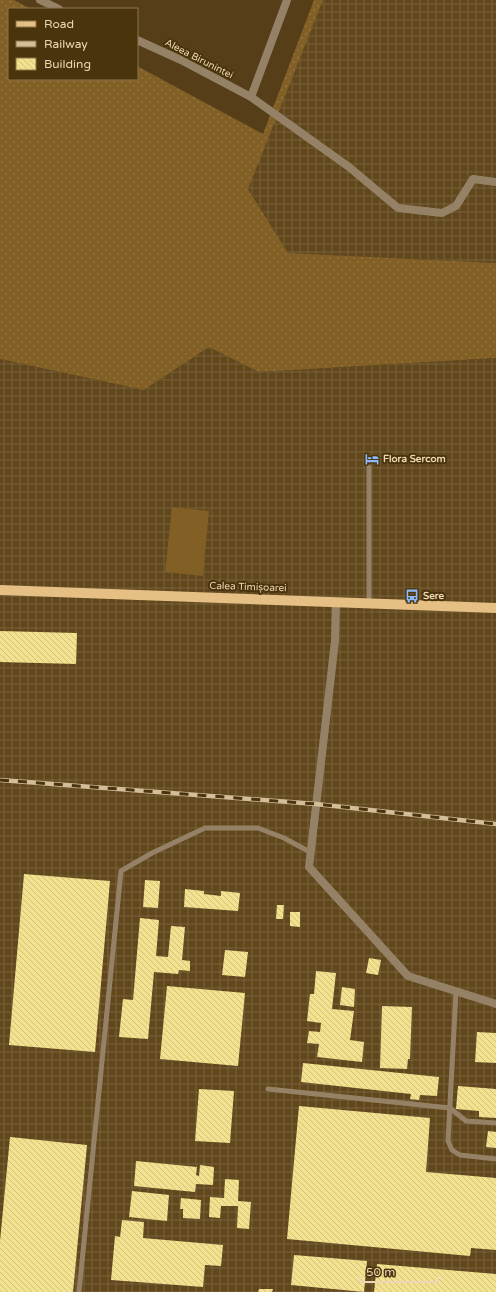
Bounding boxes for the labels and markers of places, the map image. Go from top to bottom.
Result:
hotel icon: Flora Sercom [364,451,380,467]
place label: Flora Sercom [383,453,446,465]
bus stop icon: Sere [404,588,420,604]
place label: Sere [423,590,445,602]

